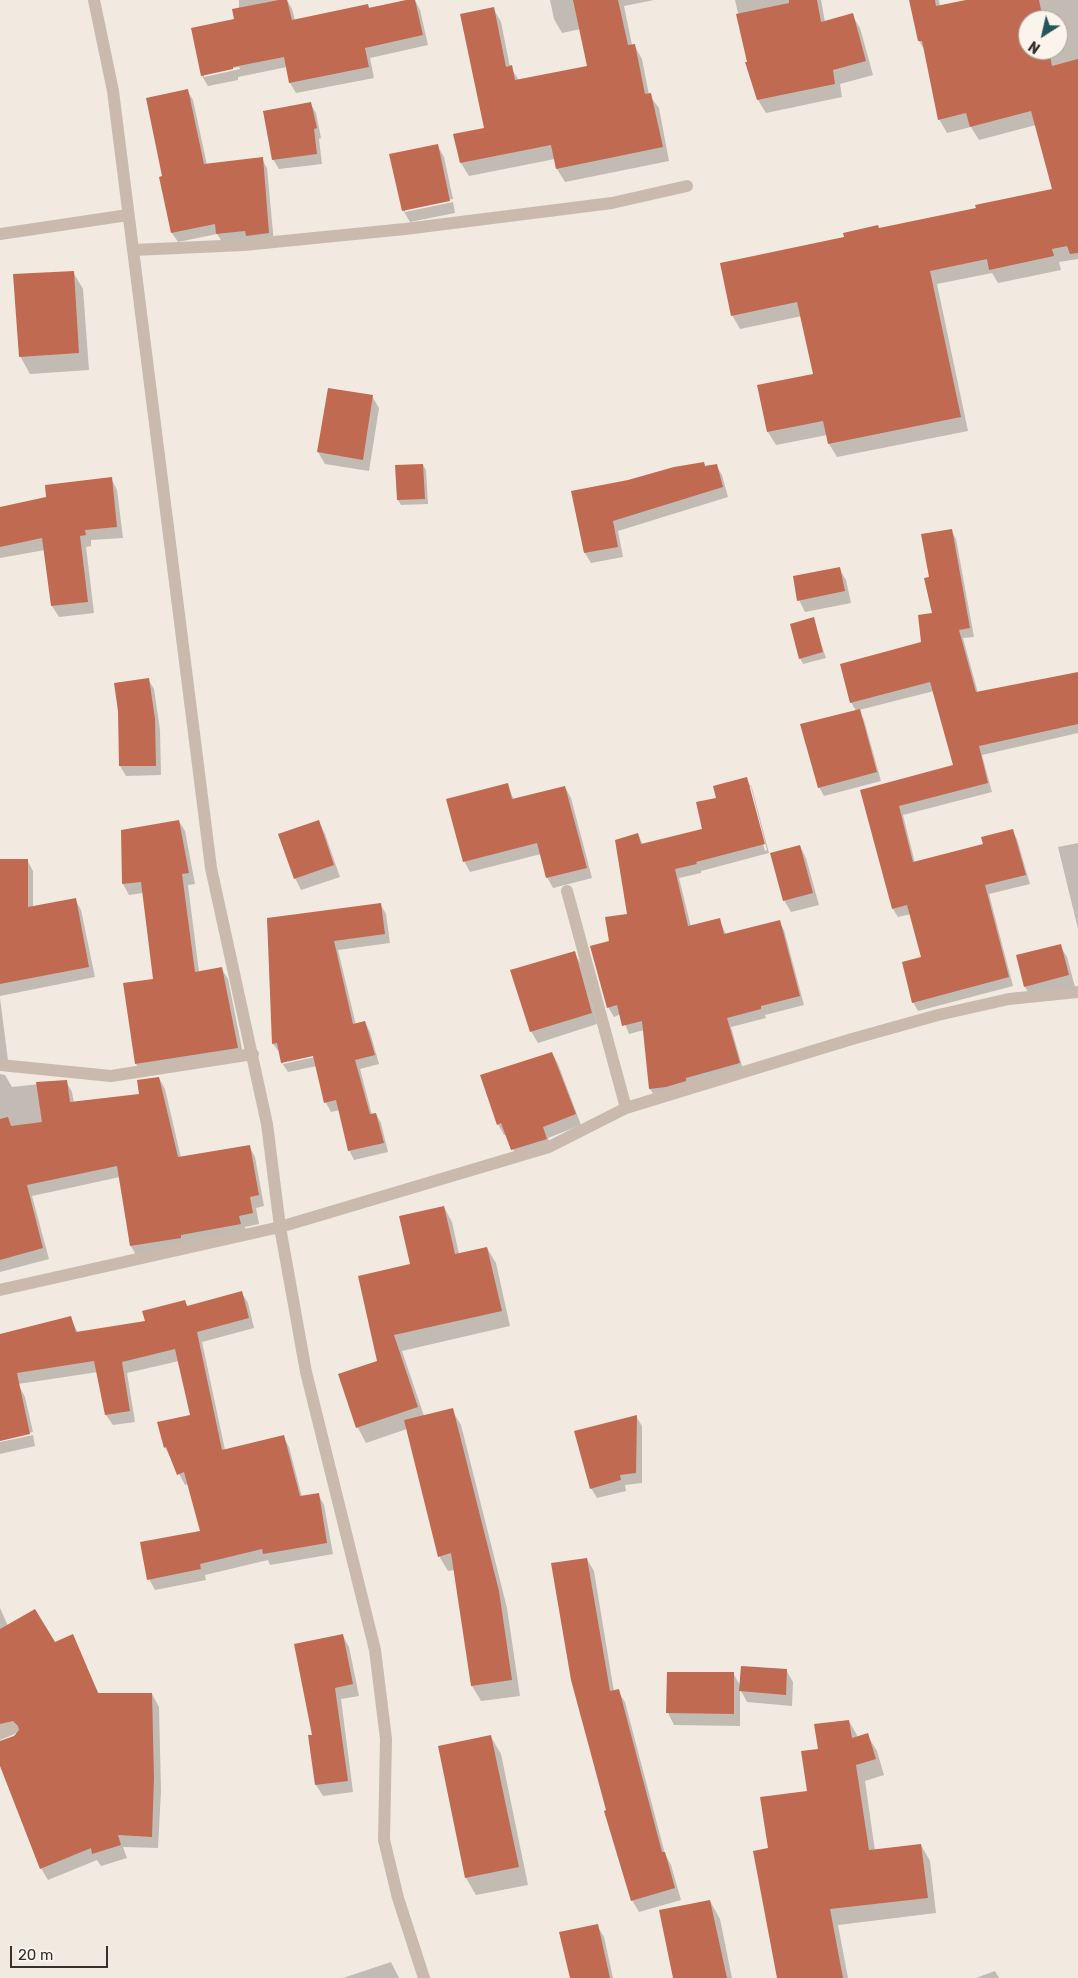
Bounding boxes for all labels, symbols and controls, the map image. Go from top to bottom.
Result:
north arrow [1018,10,1068,60]
text: N [1026,37,1044,57]
scale bar [12,1936,110,1968]
text: 20 m [18,1946,53,1964]

